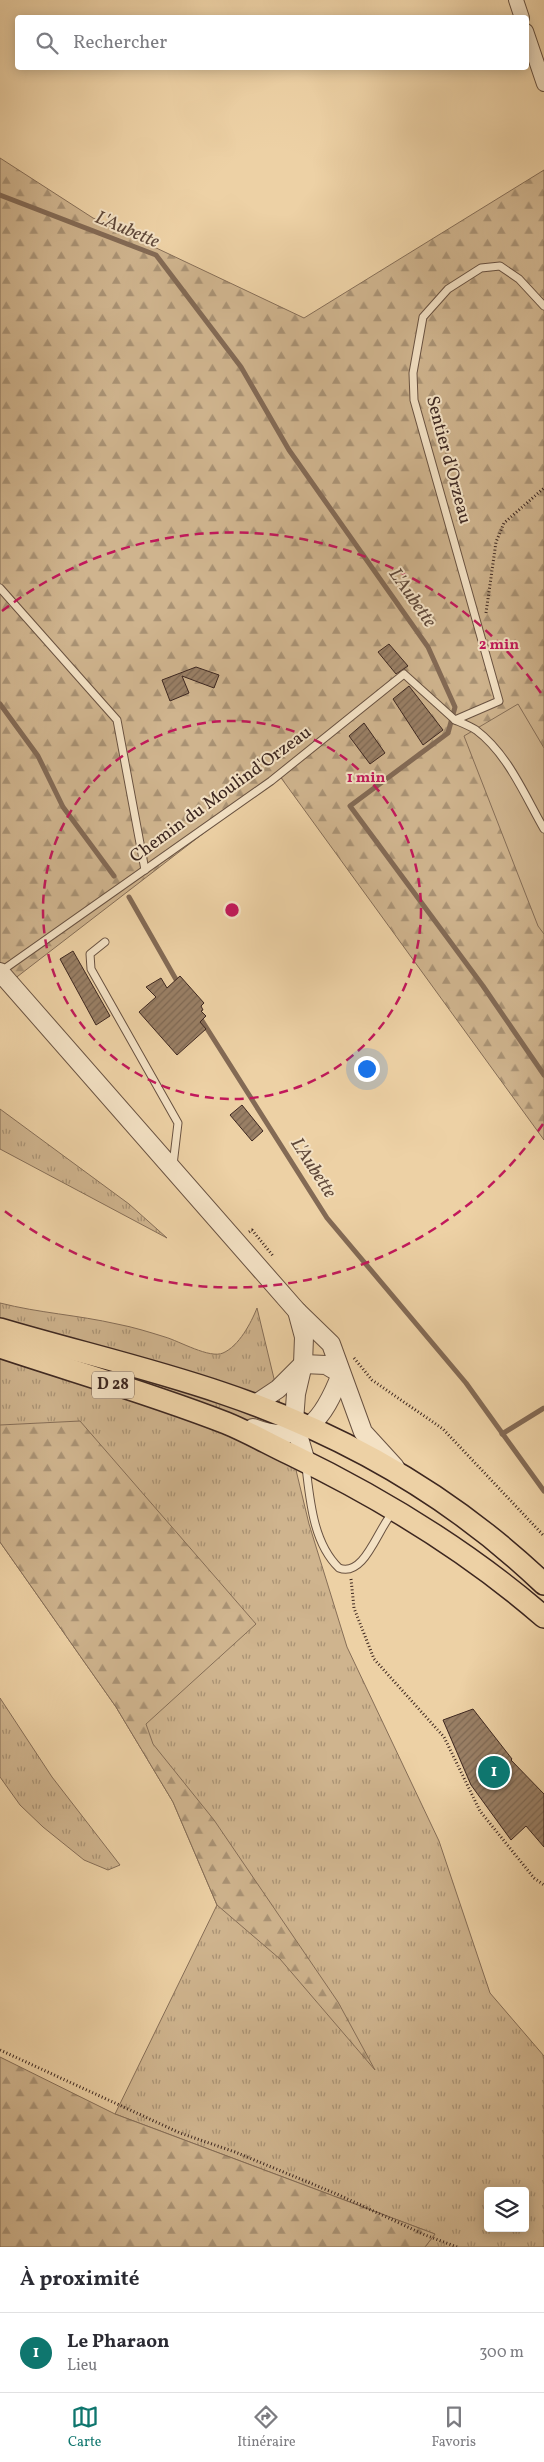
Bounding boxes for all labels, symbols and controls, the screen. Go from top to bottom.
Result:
search box [15,15,529,70]
icon: search [33,29,61,57]
text: Rechercher [73,30,167,56]
water label: L'Aubette [91,205,163,255]
street label: Sentier d'Orzeau [419,393,477,527]
water label: L'Aubette [382,563,442,633]
text: 2 min [479,635,519,656]
street label: Chemin du Moulind'Orzeau [125,720,317,870]
text: 1 min [347,768,385,789]
centre of rings [223,901,241,919]
your location [354,1056,380,1082]
water label: L'Aubette [284,1133,342,1203]
road number: D 28 [92,1372,134,1398]
pin: 1 [478,1753,510,1791]
map controls [484,2187,529,2232]
button: layers [484,2187,529,2232]
text: À proximité [20,2265,139,2294]
text: Le Pharaon [67,2329,170,2355]
text: 1 [33,2342,39,2364]
text: 300 m [479,2342,524,2364]
text: Lieu [67,2355,97,2377]
tab: Carte [68,2403,101,2452]
tab: Itinéraire [237,2403,296,2452]
tab: Favoris [432,2403,476,2452]

